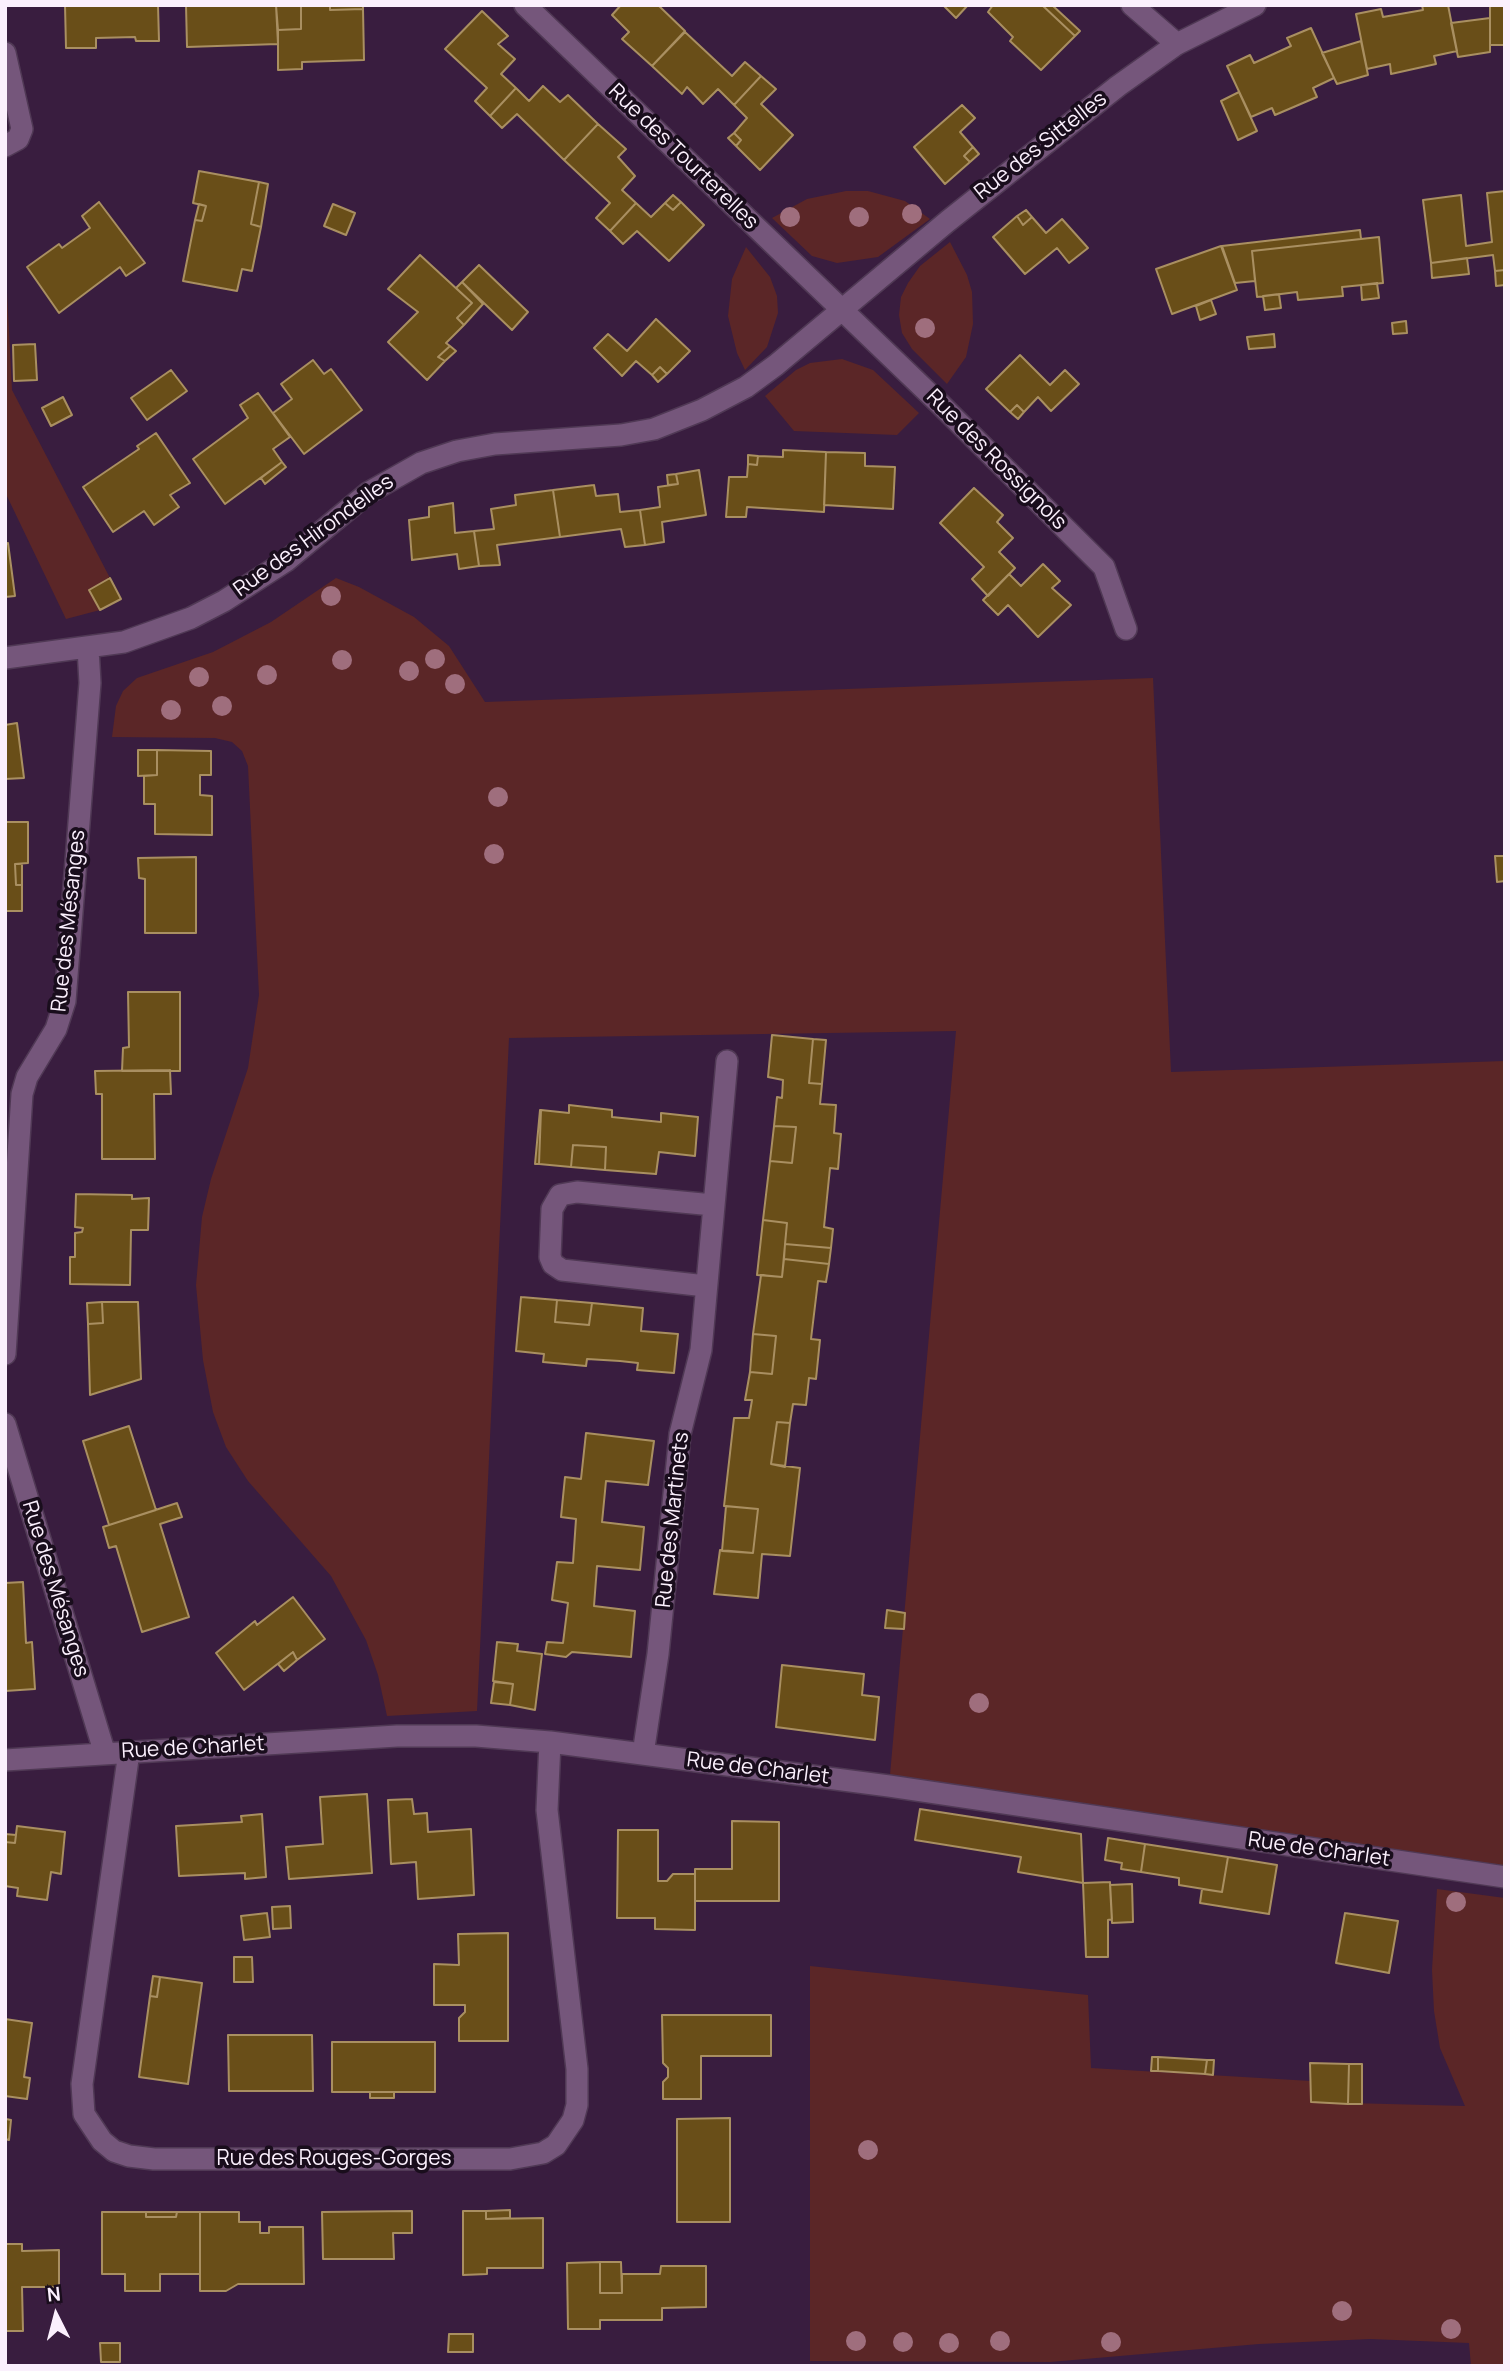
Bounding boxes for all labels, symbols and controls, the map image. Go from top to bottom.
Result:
street label: Rue des Tourterelles [603,79,763,235]
street label: Rue des Sittelles [970,87,1112,205]
street label: Rue des Rossignols [921,385,1071,535]
street label: Rue des Hirondelles [229,470,399,602]
street label: Rue des Mésanges [47,829,91,1013]
street label: Rue des Martinets [651,1431,695,1609]
street label: Rue des Mésanges [16,1498,94,1680]
street label: Rue de Charlet [121,1732,265,1764]
street label: Rue de Charlet [685,1748,831,1790]
street label: Rue de Charlet [1246,1828,1392,1872]
street label: Rue des Rouges-Gorges [217,2146,451,2172]
north arrow [21,2280,91,2350]
text: N [46,2280,62,2308]

